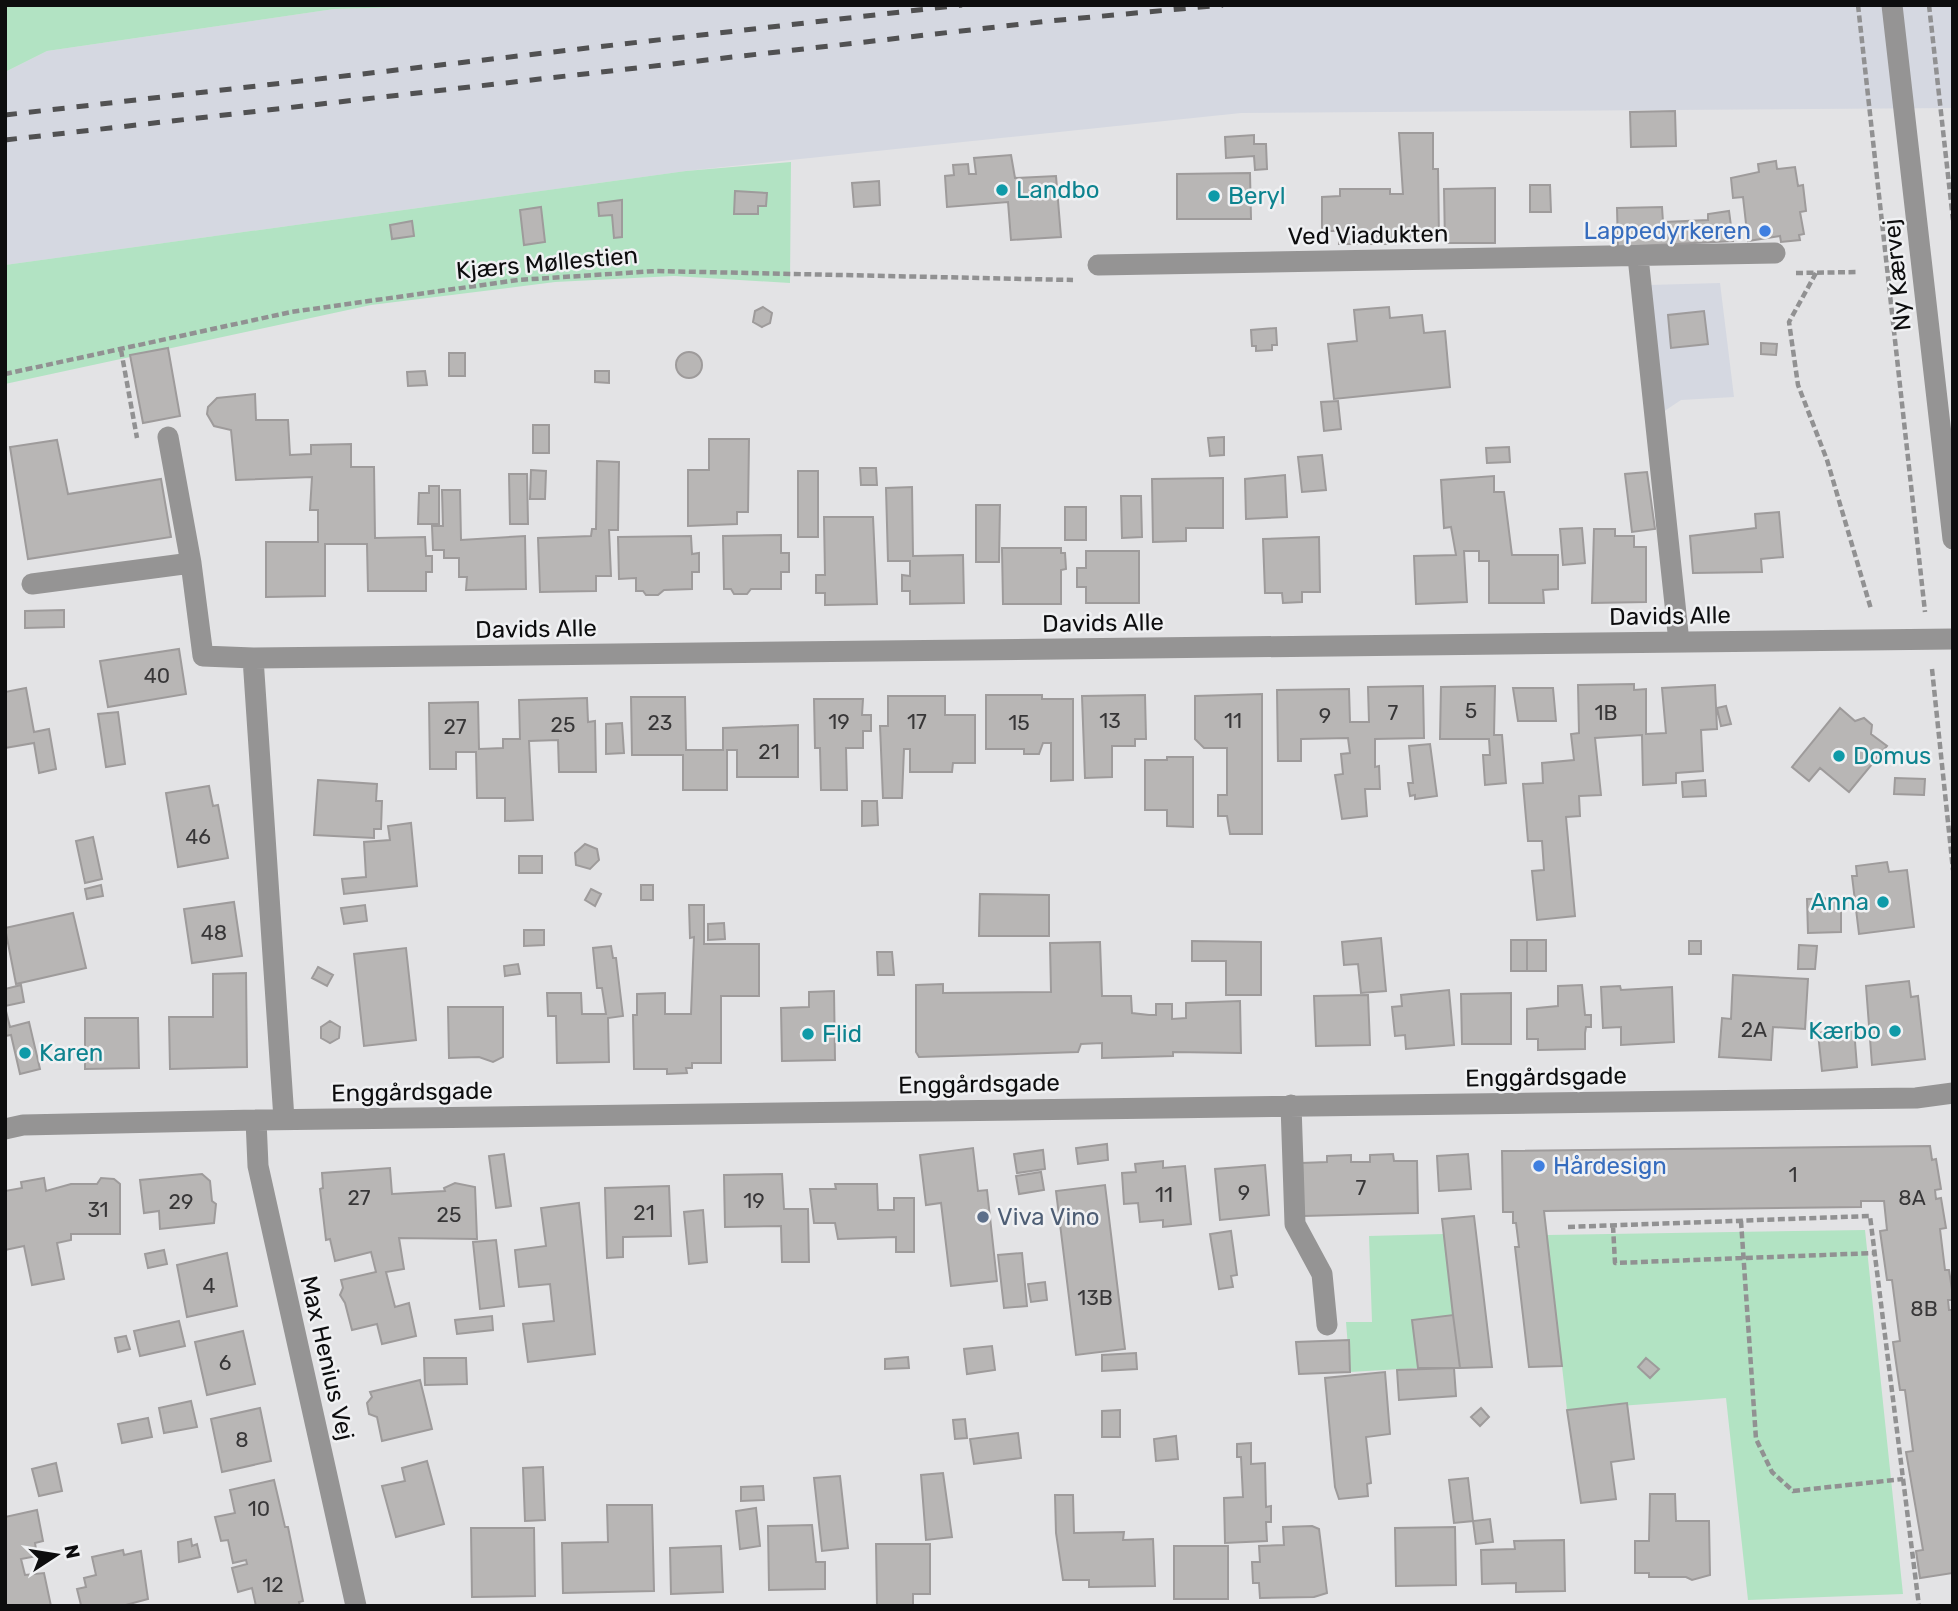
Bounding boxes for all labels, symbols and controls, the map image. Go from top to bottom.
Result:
place label: Landbo [1016,176,1100,204]
marker: Landbo [994,182,1010,198]
place label: Beryl [1228,182,1286,210]
marker: Beryl [1206,188,1222,204]
place label: Lappedyrkeren [1583,217,1751,245]
street label: Ny Kærvej [1877,218,1917,332]
street label: Ved Viadukten [1287,220,1449,250]
marker: Lappedyrkeren [1757,223,1773,239]
street label: Kjærs Møllestien [455,241,639,285]
street label: Davids Alle [1609,601,1731,631]
street label: Davids Alle [1042,608,1164,638]
street label: Davids Alle [475,614,597,644]
house number: 40 [144,663,170,688]
house number: 5 [1465,698,1477,723]
house number: 7 [1388,700,1399,725]
house number: 1B [1594,700,1618,725]
house number: 9 [1319,703,1331,728]
house number: 13 [1099,708,1121,733]
house number: 11 [1224,708,1242,733]
house number: 19 [828,709,850,734]
house number: 17 [907,709,927,734]
house number: 23 [648,710,672,735]
house number: 15 [1008,710,1030,735]
house number: 25 [551,712,575,737]
house number: 27 [443,714,467,739]
house number: 21 [758,739,780,764]
place label: Domus [1853,742,1931,770]
marker: Domus [1831,748,1847,764]
house number: 46 [185,824,211,849]
place label: Anna [1811,888,1869,916]
marker: Anna [1875,894,1891,910]
house number: 48 [201,920,227,945]
house number: 2A [1741,1017,1767,1042]
place label: Kærbo [1808,1017,1881,1045]
place label: Flid [822,1020,862,1048]
marker: Kærbo [1887,1023,1903,1039]
marker: Flid [800,1026,816,1042]
place label: Karen [39,1039,103,1067]
marker: Karen [17,1045,33,1061]
street label: Enggårdsgade [1465,1062,1627,1092]
street label: Enggårdsgade [898,1069,1060,1099]
street label: Enggårdsgade [331,1077,493,1107]
place label: Hårdesign [1553,1152,1667,1180]
marker: Hårdesign [1531,1158,1547,1174]
house number: 1 [1789,1162,1798,1187]
house number: 7 [1356,1175,1367,1200]
house number: 9 [1238,1180,1250,1205]
house number: 11 [1155,1182,1173,1207]
house number: 27 [347,1185,371,1210]
house number: 8A [1898,1185,1926,1210]
house number: 19 [743,1188,765,1213]
house number: 29 [169,1189,193,1214]
house number: 31 [87,1197,109,1222]
house number: 21 [633,1200,655,1225]
house number: 25 [437,1202,461,1227]
place label: Viva Vino [997,1203,1100,1231]
marker: Viva Vino [975,1209,991,1225]
house number: 4 [202,1273,216,1298]
street label: Max Henius Vej [294,1273,360,1443]
house number: 13B [1077,1285,1113,1310]
house number: 8B [1910,1296,1938,1321]
house number: 6 [219,1350,231,1375]
house number: 8 [235,1427,249,1452]
house number: 10 [248,1496,270,1521]
north arrow [21,1520,91,1590]
text: N [59,1542,85,1561]
house number: 12 [262,1572,284,1597]

